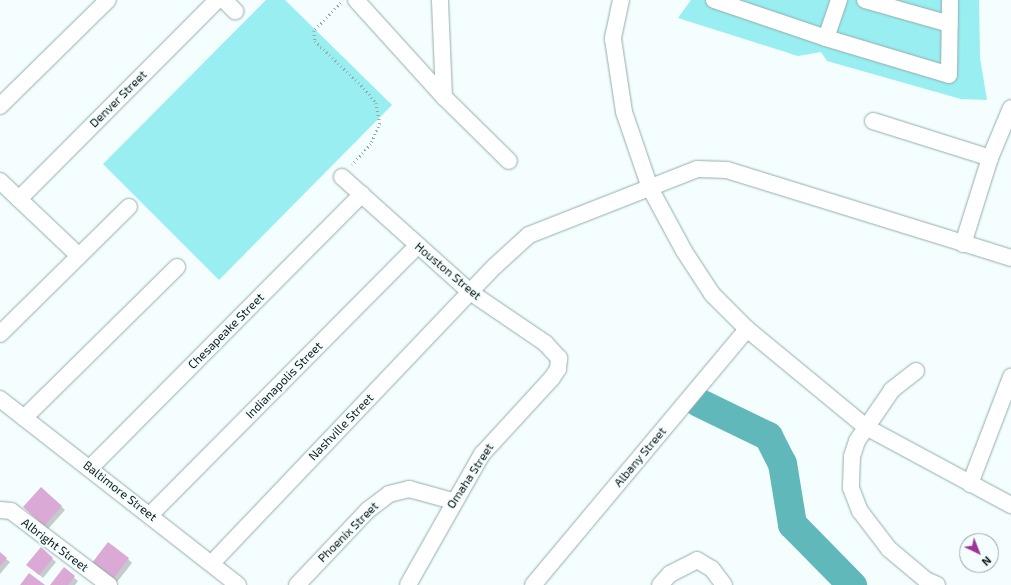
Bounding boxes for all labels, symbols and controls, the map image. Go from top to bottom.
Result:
street label: Denver Street [86,67,150,131]
street label: Houston Street [412,239,484,303]
street label: Chesapeake Street [185,290,267,372]
street label: Indianapolis Street [243,339,325,421]
street label: Nashville Street [306,391,376,463]
street label: Albany Street [611,424,669,490]
street label: Omaha Street [444,441,496,511]
street label: Baltimore Street [80,458,160,524]
street label: Phoenix Street [315,499,381,565]
street label: Albright Street [19,515,91,575]
north arrow [959,533,999,573]
text: N [980,554,994,569]

